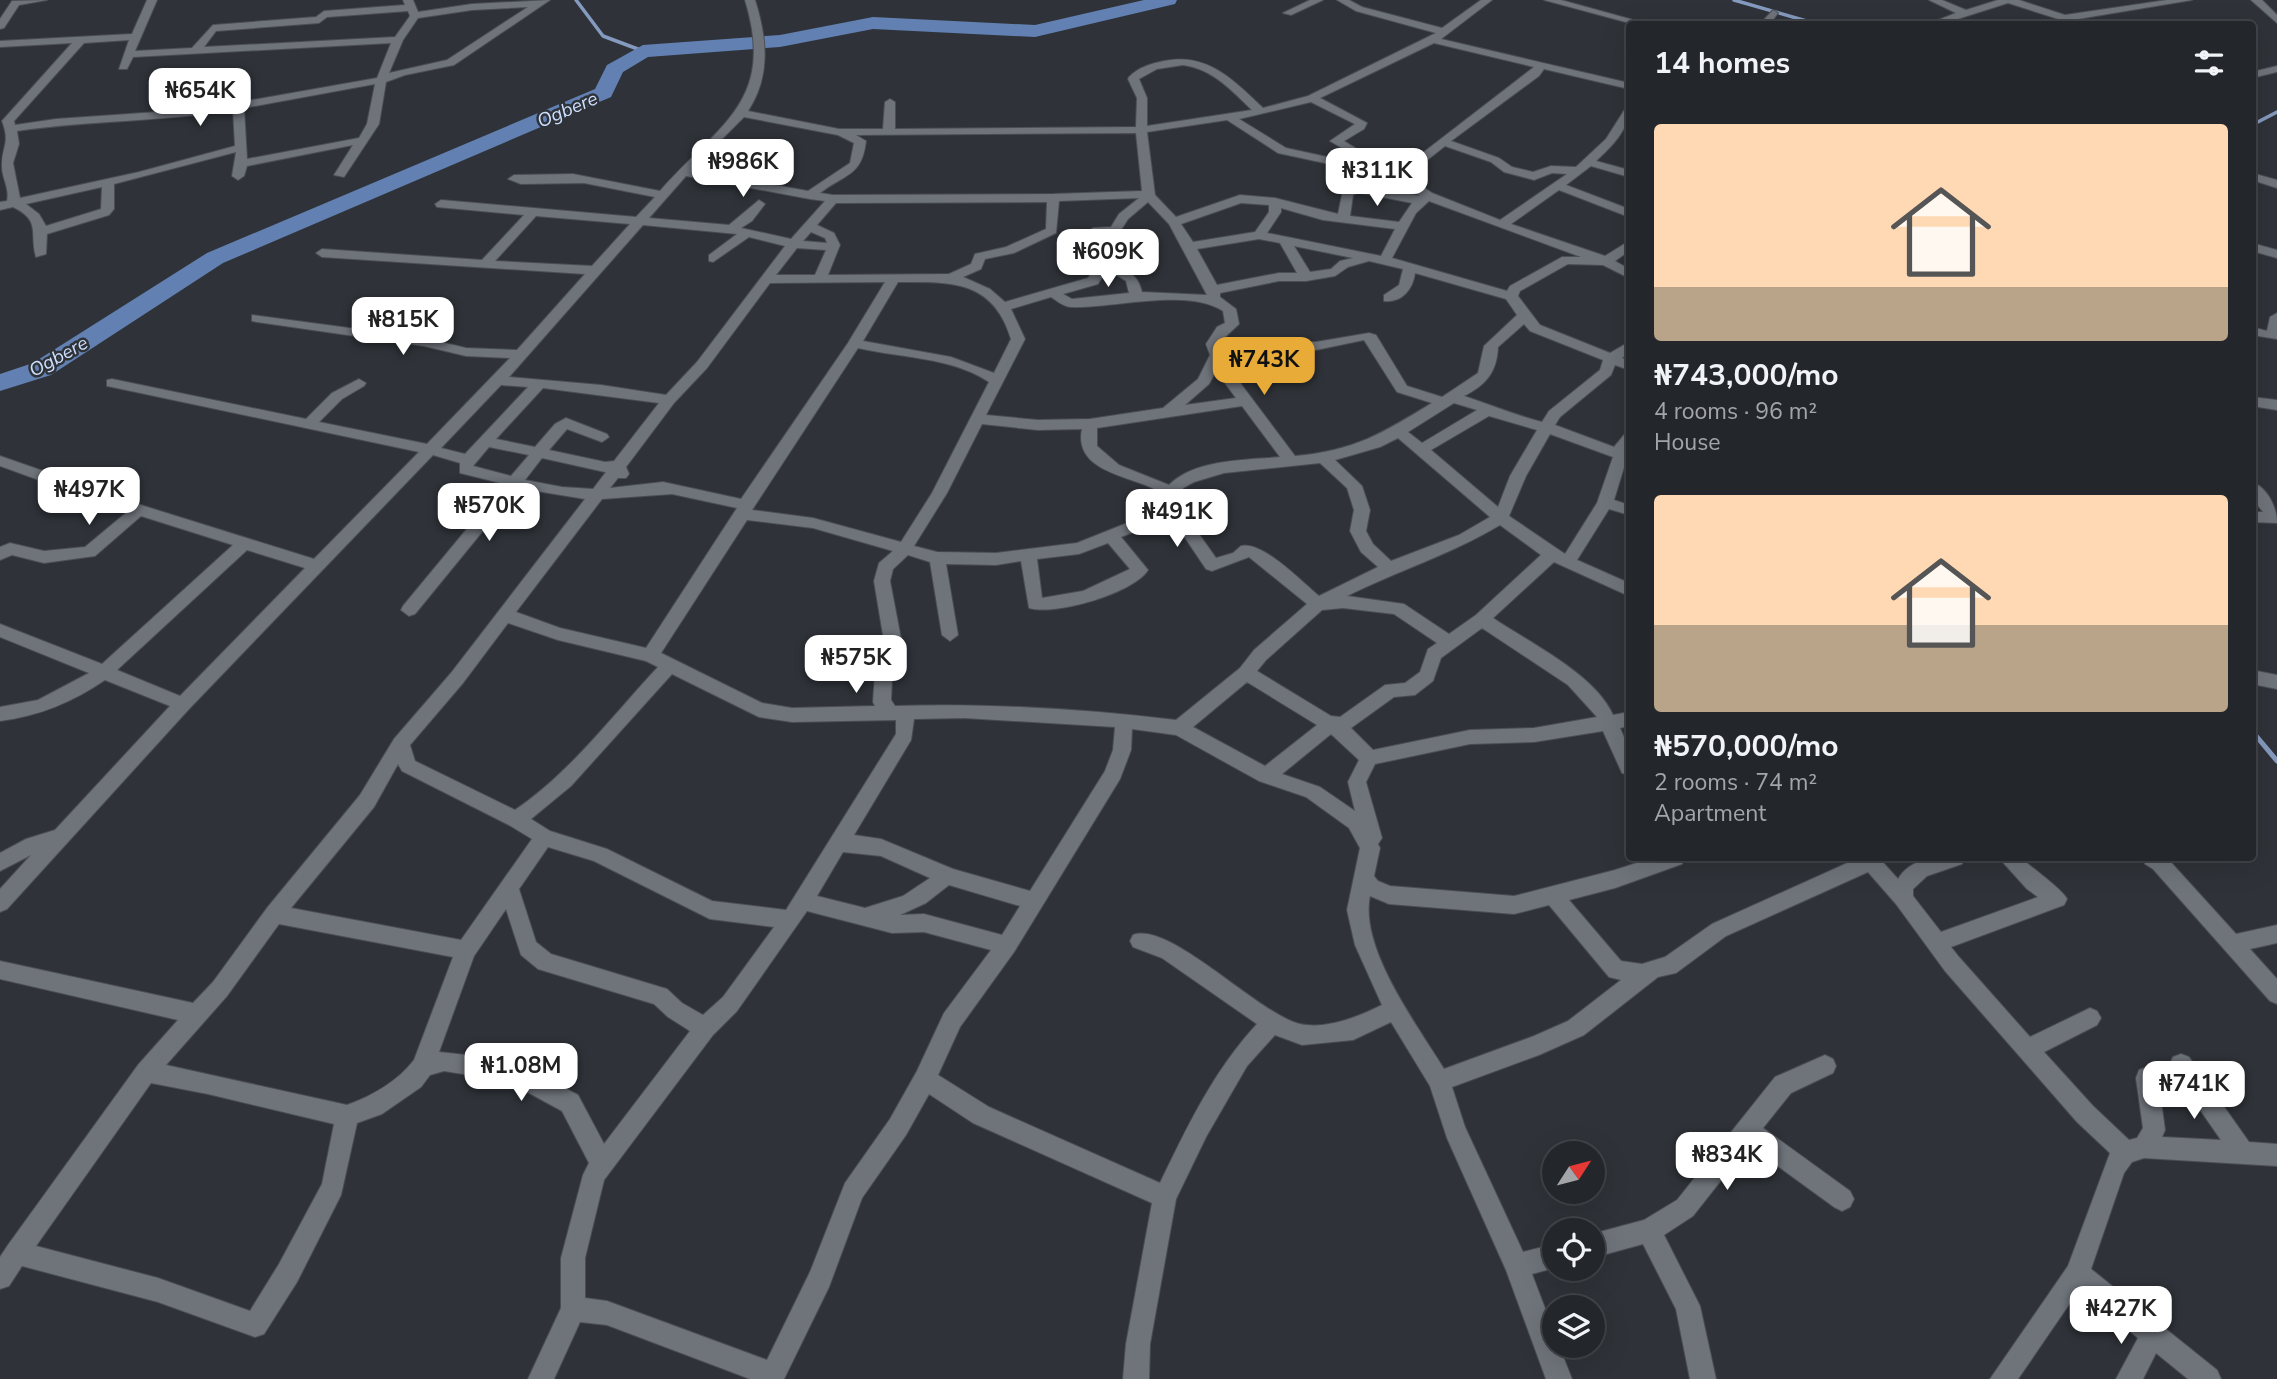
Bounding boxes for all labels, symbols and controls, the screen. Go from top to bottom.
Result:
text: 14 homes [1654,43,1790,84]
icon: filters [2190,44,2228,82]
pin: ₦654K [151,68,249,128]
text: ₦654K [165,75,235,106]
water label: Ogbere [533,86,602,134]
pin: ₦986K [694,140,792,199]
text: ₦986K [708,146,778,177]
pin: ₦311K [1328,148,1426,208]
text: ₦311K [1342,155,1412,186]
icon: home [1878,169,2004,295]
pin: ₦609K [1059,230,1157,289]
text: ₦609K [1073,236,1143,267]
pin: ₦815K [354,298,452,357]
text: ₦815K [368,304,438,335]
water label: Ogbere [24,330,93,384]
pin: ₦743K [1215,338,1313,397]
text: ₦743K [1229,344,1299,375]
text: ₦743,000/mo [1654,355,1839,396]
text: 4 rooms · 96 m² [1654,396,1817,427]
text: House [1654,427,1721,458]
pin: ₦497K [40,468,138,527]
text: ₦497K [54,474,124,505]
pin: ₦570K [440,484,538,543]
text: ₦570K [454,490,524,521]
pin: ₦491K [1128,490,1226,549]
text: ₦491K [1142,496,1212,527]
icon: home [1878,540,2004,666]
pin: ₦575K [807,636,905,695]
text: ₦575K [821,642,891,673]
text: ₦570,000/mo [1654,726,1839,767]
text: 2 rooms · 74 m² [1654,767,1817,798]
text: Apartment [1654,798,1766,829]
pin: ₦1.08M [464,1044,578,1103]
text: ₦1.08M [481,1050,561,1081]
pin: ₦741K [2145,1062,2243,1121]
text: ₦741K [2159,1068,2229,1099]
pin: ₦834K [1678,1132,1776,1192]
text: ₦834K [1692,1139,1762,1170]
north arrow [1542,1141,1605,1204]
map controls [1542,1141,1605,1358]
button: locate [1542,1218,1605,1281]
pin: ₦427K [2072,1286,2170,1346]
text: ₦427K [2086,1293,2156,1324]
button: layers [1542,1295,1605,1358]

